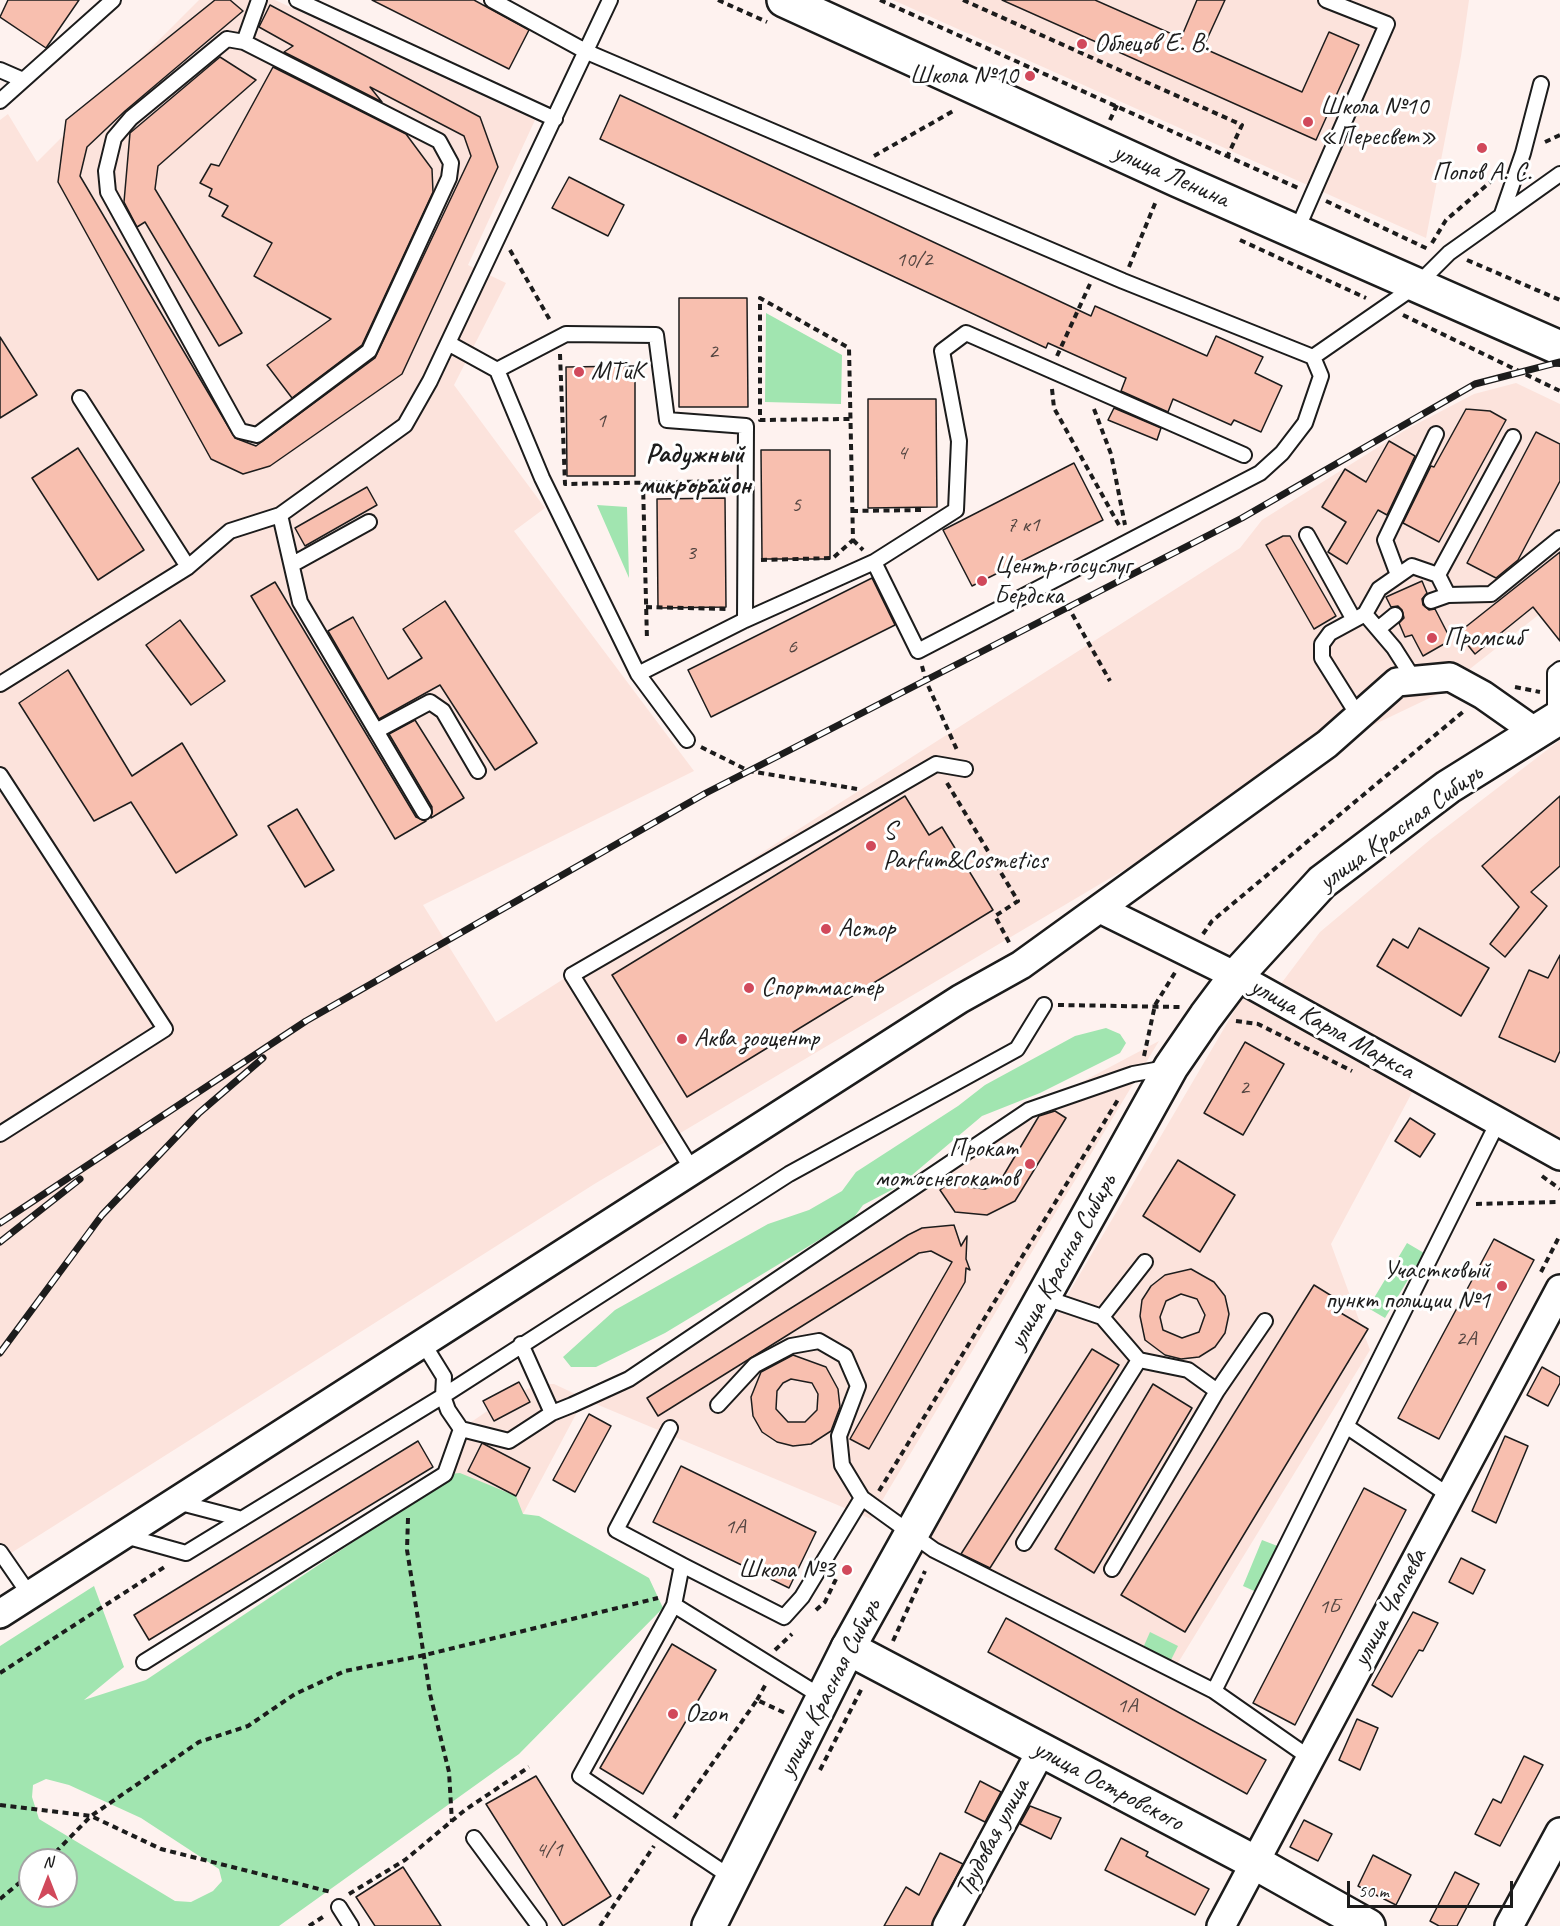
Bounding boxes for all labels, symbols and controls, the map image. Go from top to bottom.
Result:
place label: Облецов Е. В. [1094,28,1209,60]
marker: Облецов Е. В. [1075,37,1089,51]
place label: Школа №10 [909,60,1018,92]
marker: Школа №10 [1023,69,1037,83]
place label: Школа №10 «Пересвет» [1320,91,1436,152]
marker: Школа №10 «Пересвет» [1301,115,1315,129]
street label: улица Ленина [1108,137,1234,215]
marker: Попов А. С. [1475,141,1489,155]
place label: Попов А. С. [1432,157,1532,189]
house number: 10/2 [896,247,932,273]
house number: 2 [708,339,718,365]
place label: МТиК [591,356,644,388]
marker: МТиК [572,365,586,379]
house number: 1 [596,408,606,434]
district label: Радужный микрорайон [639,439,751,502]
house number: 4 [897,440,907,466]
house number: 5 [791,492,801,518]
house number: 7 к1 [1006,512,1040,538]
house number: 3 [686,540,696,566]
place label: Центр госуслуг Бердска [994,550,1131,612]
marker: Центр госуслуг Бердска [975,574,989,588]
place label: Промсиб [1444,622,1523,654]
marker: Промсиб [1425,631,1439,645]
house number: 6 [787,634,797,660]
street label: улица Красная Сибирь [1313,758,1489,898]
place label: S Parfum&Cosmetics [883,815,1047,876]
marker: S Parfum&Cosmetics [864,839,878,853]
place label: Астор [838,913,895,945]
marker: Астор [819,922,833,936]
street label: улица Карла Маркса [1244,971,1420,1087]
place label: Спортмастер [761,972,883,1004]
marker: Спортмастер [742,981,756,995]
place label: Аква зооцентр [694,1023,819,1055]
marker: Аква зооцентр [675,1032,689,1046]
house number: 2 [1239,1075,1249,1101]
place label: Прокат мотоснегокатов [875,1133,1018,1194]
marker: Прокат мотоснегокатов [1023,1157,1037,1171]
street label: улица Красная Сибирь [1002,1169,1124,1355]
place label: Участковый пункт полиции №1 [1325,1255,1490,1316]
marker: Участковый пункт полиции №1 [1495,1279,1509,1293]
house number: 2А [1456,1326,1476,1352]
house number: 1А [725,1514,745,1540]
street label: улица Чапаева [1346,1544,1434,1672]
place label: Школа №3 [738,1554,835,1586]
marker: Школа №3 [840,1563,854,1577]
street label: улица Красная Сибирь [772,1594,888,1782]
house number: 1Б [1318,1594,1340,1620]
house number: 1А [1117,1693,1137,1719]
place label: Ozon [685,1698,728,1730]
marker: Ozon [666,1707,680,1721]
street label: улица Островского [1028,1733,1188,1839]
street label: Трудовая улица [949,1774,1037,1902]
house number: 4/1 [535,1837,563,1863]
north arrow [18,1848,78,1908]
text: N [43,1852,53,1872]
scale bar [1350,1869,1516,1907]
text: 50 m [1358,1880,1389,1902]

